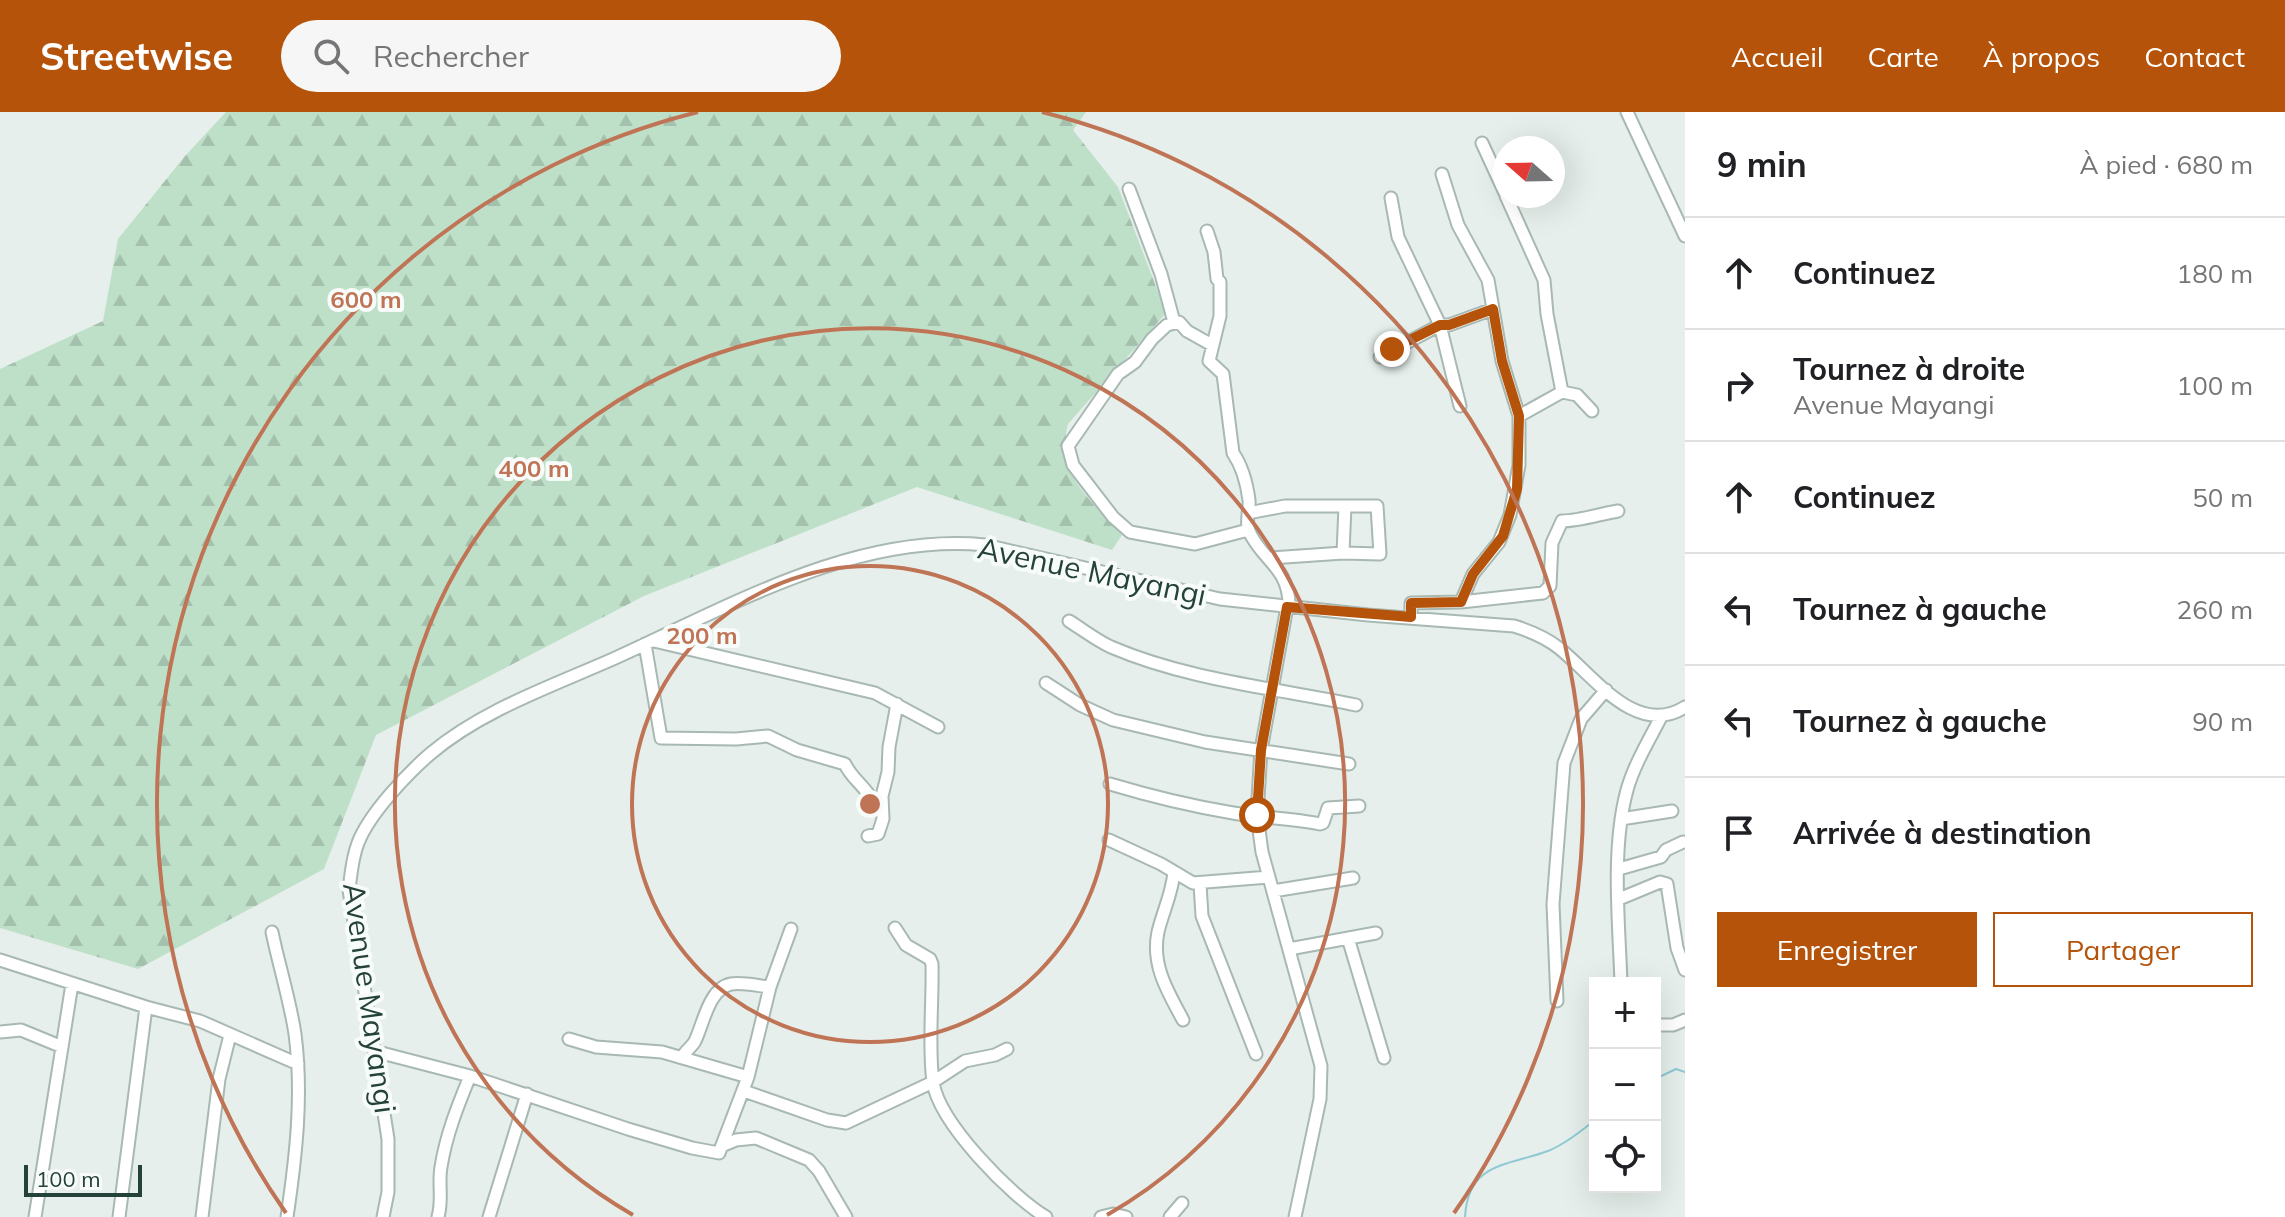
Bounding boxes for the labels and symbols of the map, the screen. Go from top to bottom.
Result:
north arrow [1493,136,1565,208]
text: 600 m [330,284,402,314]
route end [1374,331,1410,367]
text: 400 m [498,453,570,483]
street label: Avenue Mayangi [975,528,1210,614]
text: 200 m [666,620,738,650]
centre of rings [856,790,884,818]
route start [1239,797,1275,833]
street label: Avenue Mayangi [335,880,405,1116]
scale bar [24,1161,142,1197]

